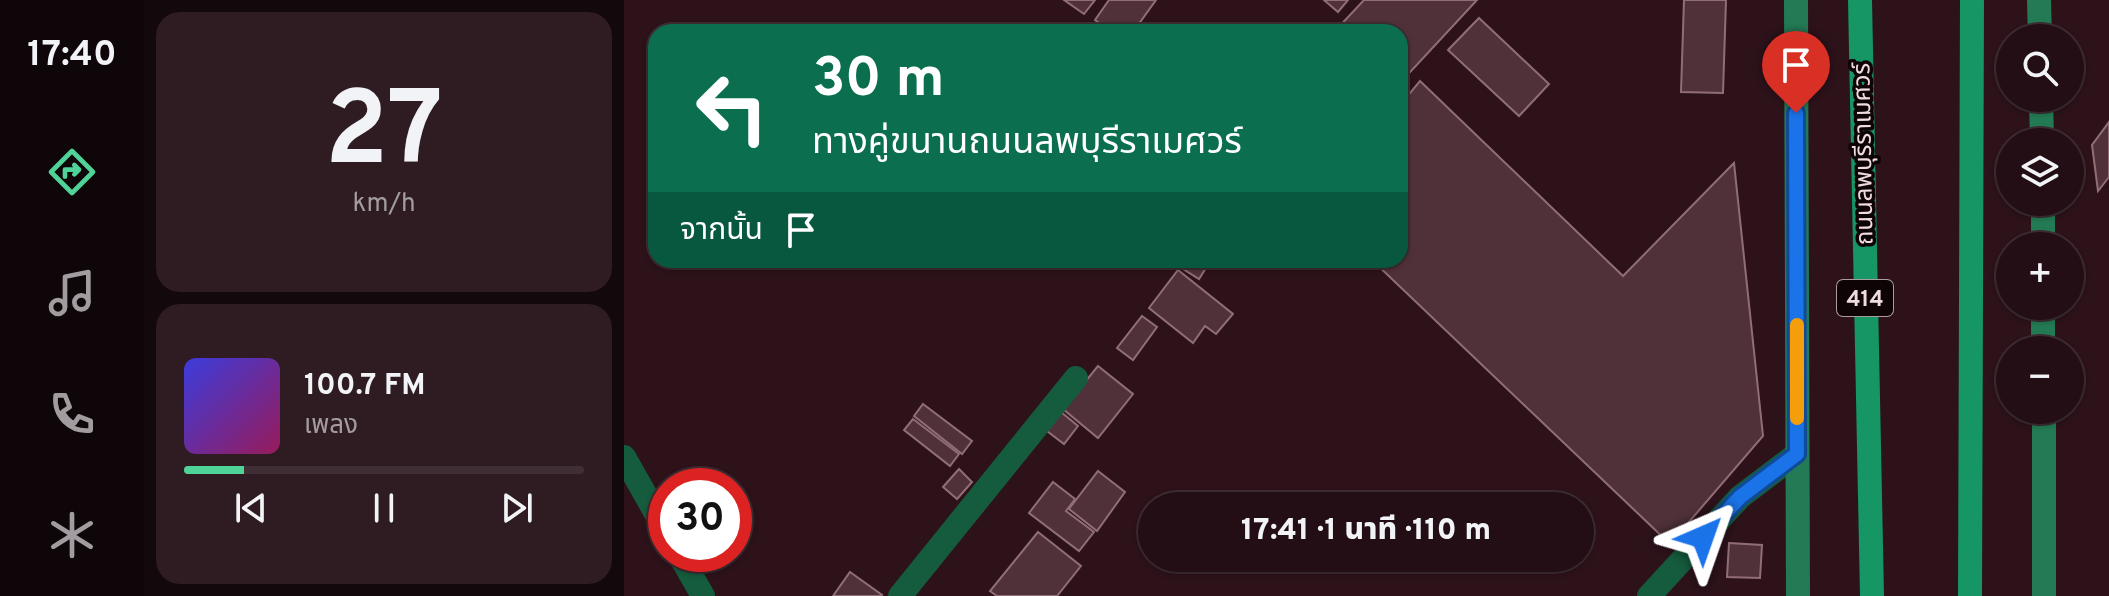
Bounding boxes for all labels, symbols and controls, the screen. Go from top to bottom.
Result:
map controls [1996,24,2084,424]
button: search [1996,24,2084,112]
pin [1762,31,1830,113]
text: 17:40 [27,33,117,79]
icon: arrive [1774,43,1818,87]
text: 30 m [812,46,945,116]
icon: left [680,56,784,160]
street label: ถนนลพบุรีราเมศวร์ [1848,61,1882,245]
text: 27 [325,70,443,202]
text: ทางคู่ขนานถนนลพบุรีราเมศวร์ [812,121,1242,167]
button: layers [1996,128,2084,216]
icon: directions [44,144,100,200]
text: km/h [352,188,416,221]
icon: arrive [779,208,823,252]
text: จากนั้น [680,213,763,250]
button: + [1996,232,2084,320]
icon: music [44,265,100,321]
road number: 414 [1837,280,1893,316]
button: − [1996,336,2084,424]
text: 100.7 FM [304,368,425,405]
icon: phone [44,386,100,442]
text: เพลง [304,410,358,443]
speed limit sign: 30 [648,468,752,572]
icon: previous [229,486,273,530]
icon: pause [362,486,406,530]
icon: next [495,486,539,530]
position arrow [1661,495,1745,579]
icon: climate [44,507,100,563]
text: 17:41 · 1 นาที · 110 m [1241,513,1491,550]

